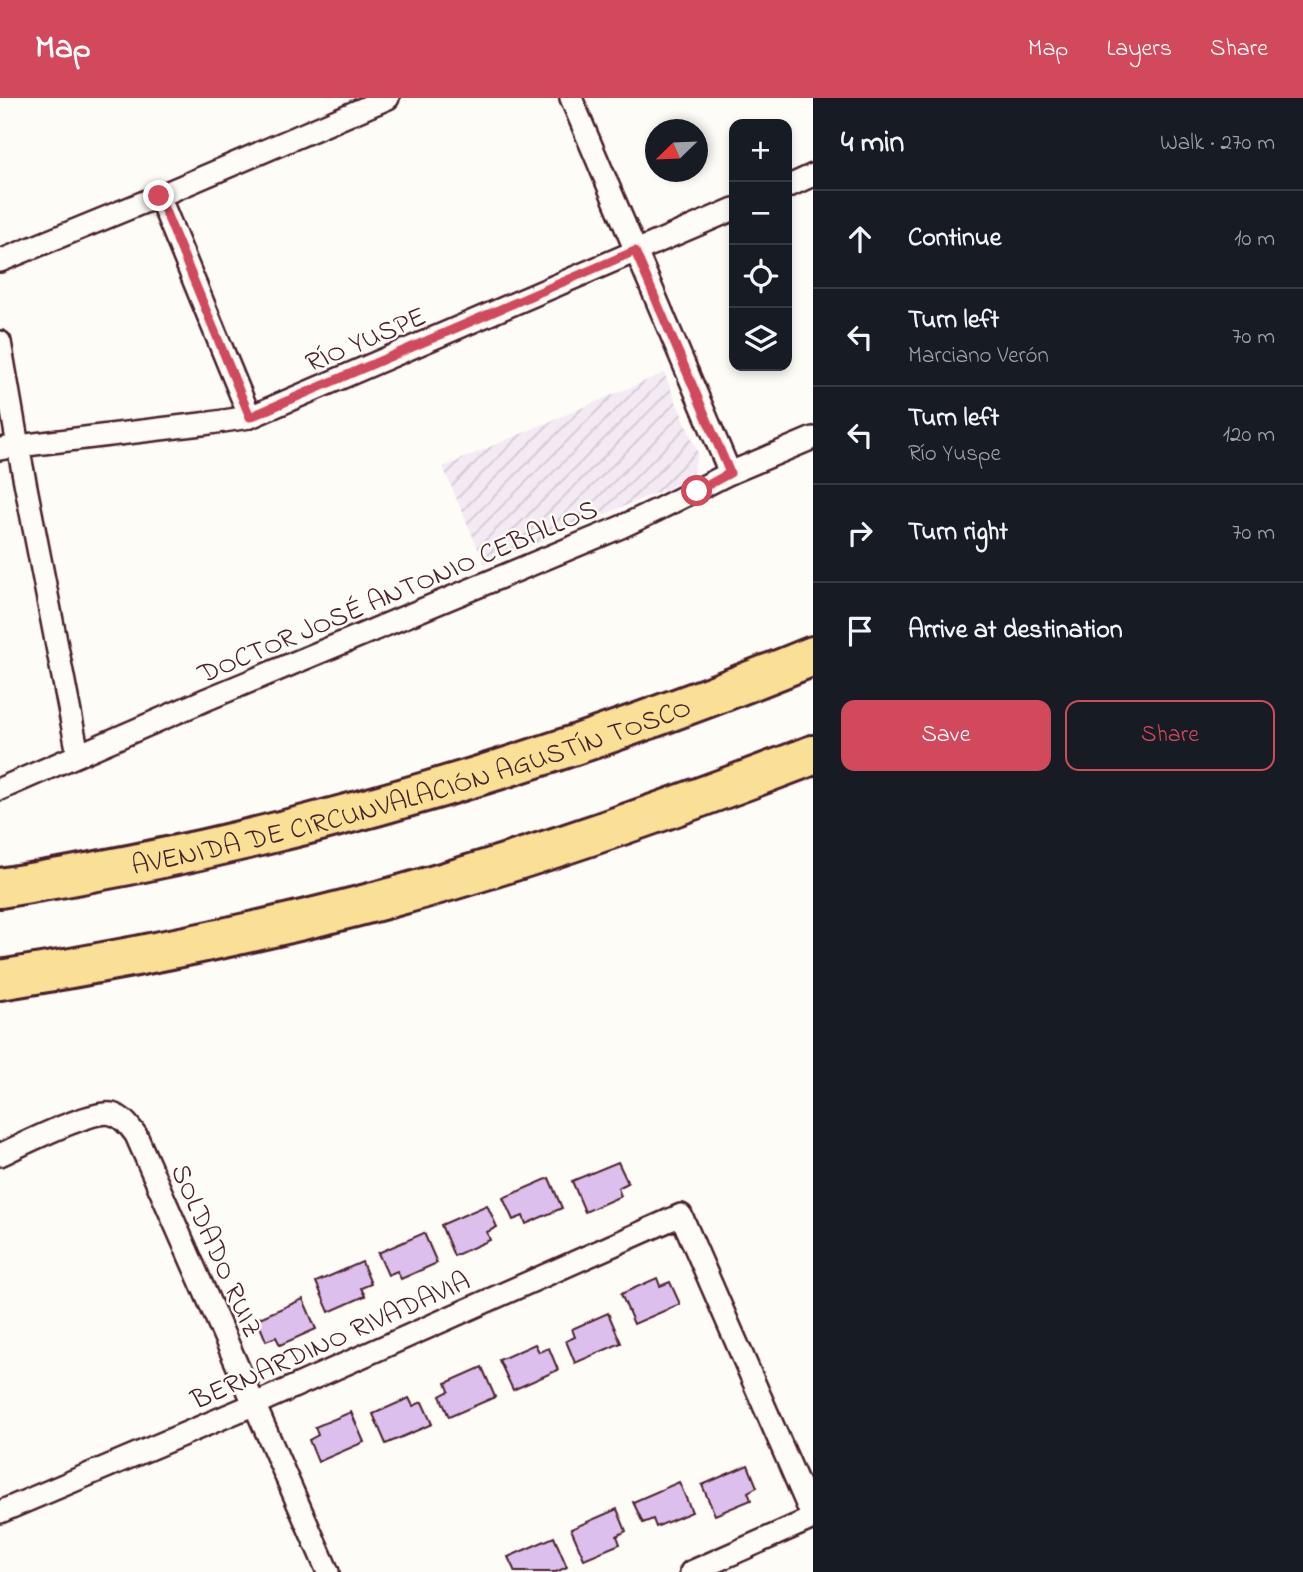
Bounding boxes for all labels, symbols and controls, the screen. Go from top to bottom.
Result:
text: Map [35,25,91,73]
text: Map [1028,32,1068,67]
text: Layers [1106,32,1172,67]
text: Share [1210,32,1268,67]
north arrow [645,119,708,182]
map controls [729,119,792,371]
button: + [729,119,792,182]
text: 4 min [841,122,904,166]
text: Walk · 270 m [1160,127,1275,160]
route end [143,180,174,211]
button: − [729,182,792,245]
icon: ahead [841,220,879,258]
text: Continue [908,220,1001,258]
text: 10 m [1234,223,1275,256]
button: locate [729,245,792,308]
street label: RÍO YUSPE [300,297,433,385]
text: Turn left [908,302,999,340]
button: layers [729,308,792,371]
icon: left [841,318,879,356]
text: 70 m [1232,321,1275,354]
text: Marciano Verón [908,340,1049,373]
text: Turn left [908,400,999,438]
icon: left [841,416,879,454]
text: 120 m [1223,419,1275,452]
text: Río Yuspe [908,438,1001,471]
route start [681,475,712,506]
street label: DOCTOR JOSÉ ANTONIO CEBALLOS [191,490,605,697]
icon: right [841,514,879,552]
text: Turn right [908,514,1008,552]
text: 70 m [1232,517,1275,550]
icon: arrive [841,612,879,650]
text: Arrive at destination [908,612,1123,650]
street label: AVENIDA DE CIRCUNVALACIÓN AGUSTÍN TOSCO [128,688,697,888]
button: Save [841,700,1051,771]
button: Share [1065,700,1275,771]
street label: SOLDADO RUIZ [158,1158,271,1345]
street label: BERNARDINO RIVADAVIA [184,1262,478,1423]

